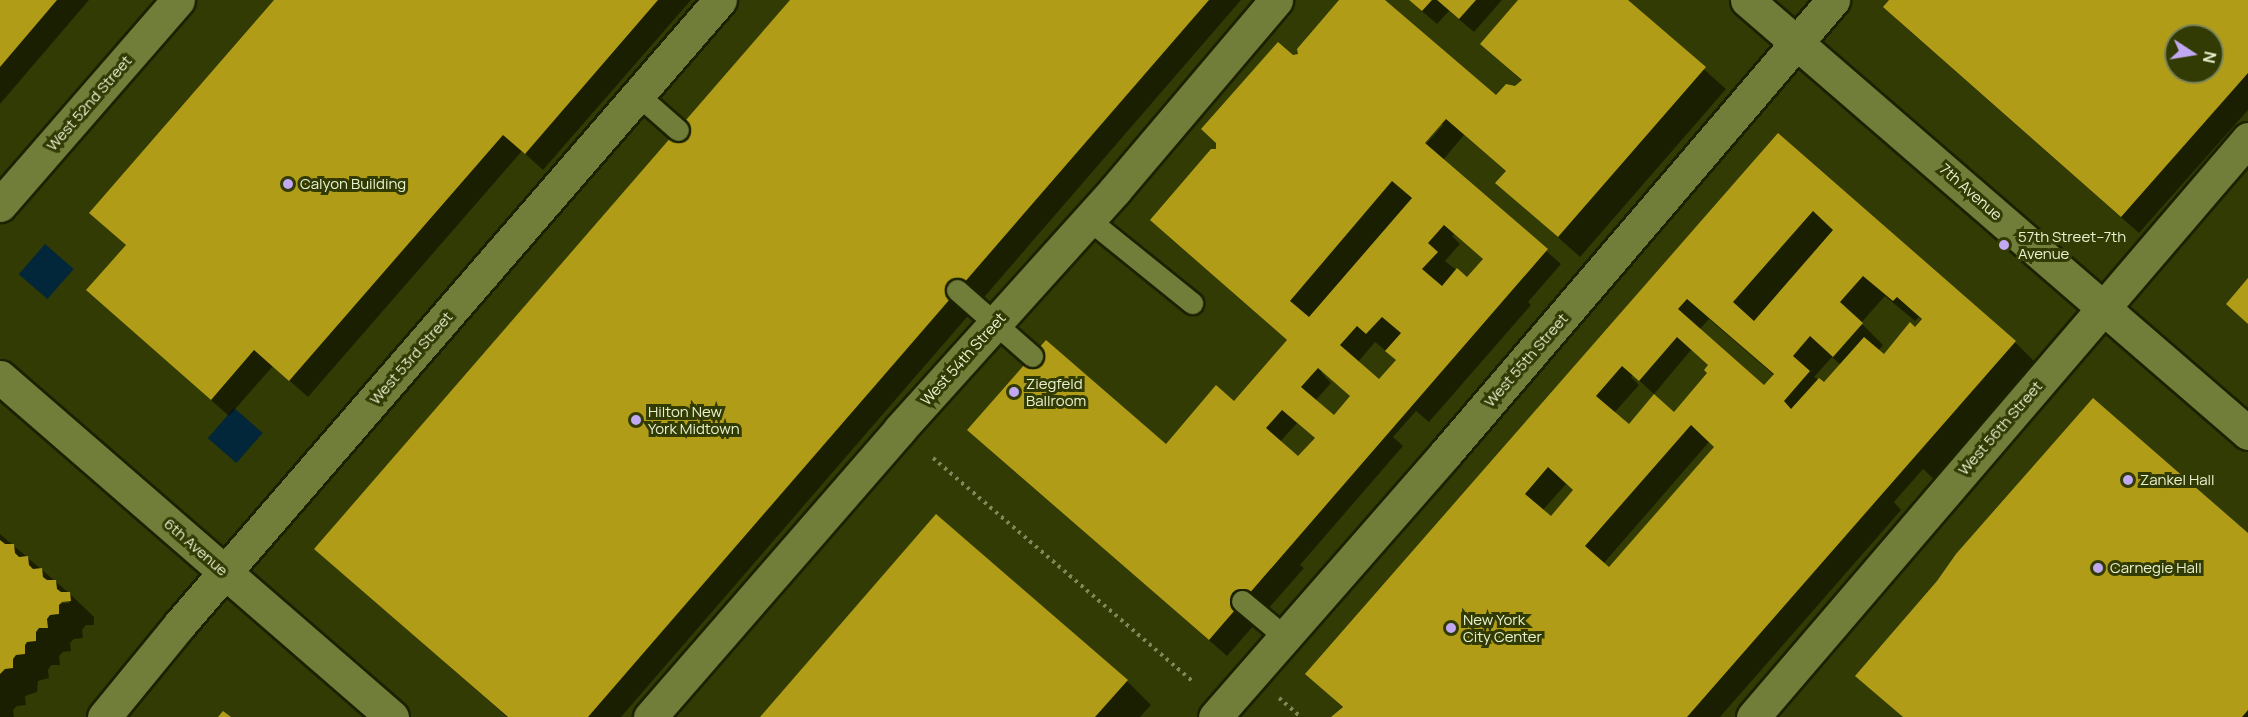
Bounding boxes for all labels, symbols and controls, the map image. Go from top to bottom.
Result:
north arrow [2164,24,2224,84]
text: N [2198,49,2222,65]
street label: West 52nd Street [43,52,135,154]
street label: 7th Avenue [1936,160,2006,224]
place label: Calyon Building [300,175,406,193]
marker: Calyon Building [281,177,295,191]
place label: 57th Street–7th Avenue [2018,227,2126,262]
marker: 57th Street–7th Avenue [1995,236,2013,254]
street label: West 53rd Street [366,308,456,408]
street label: West 54th Street [917,309,1009,409]
street label: West 55th Street [1480,310,1572,410]
place label: Ziegfeld Ballroom [1026,374,1086,409]
street label: West 56th Street [1954,377,2046,479]
marker: Ziegfeld Ballroom [1007,385,1021,399]
place label: Hilton New York Midtown [648,402,740,437]
marker: Hilton New York Midtown [629,413,643,427]
place label: Zankel Hall [2140,471,2215,489]
marker: Zankel Hall [2121,473,2135,487]
street label: 6th Avenue [160,514,232,580]
place label: Carnegie Hall [2110,559,2202,577]
marker: Carnegie Hall [2091,561,2105,575]
place label: New York City Center [1463,610,1542,645]
marker: New York City Center [1444,621,1458,635]

